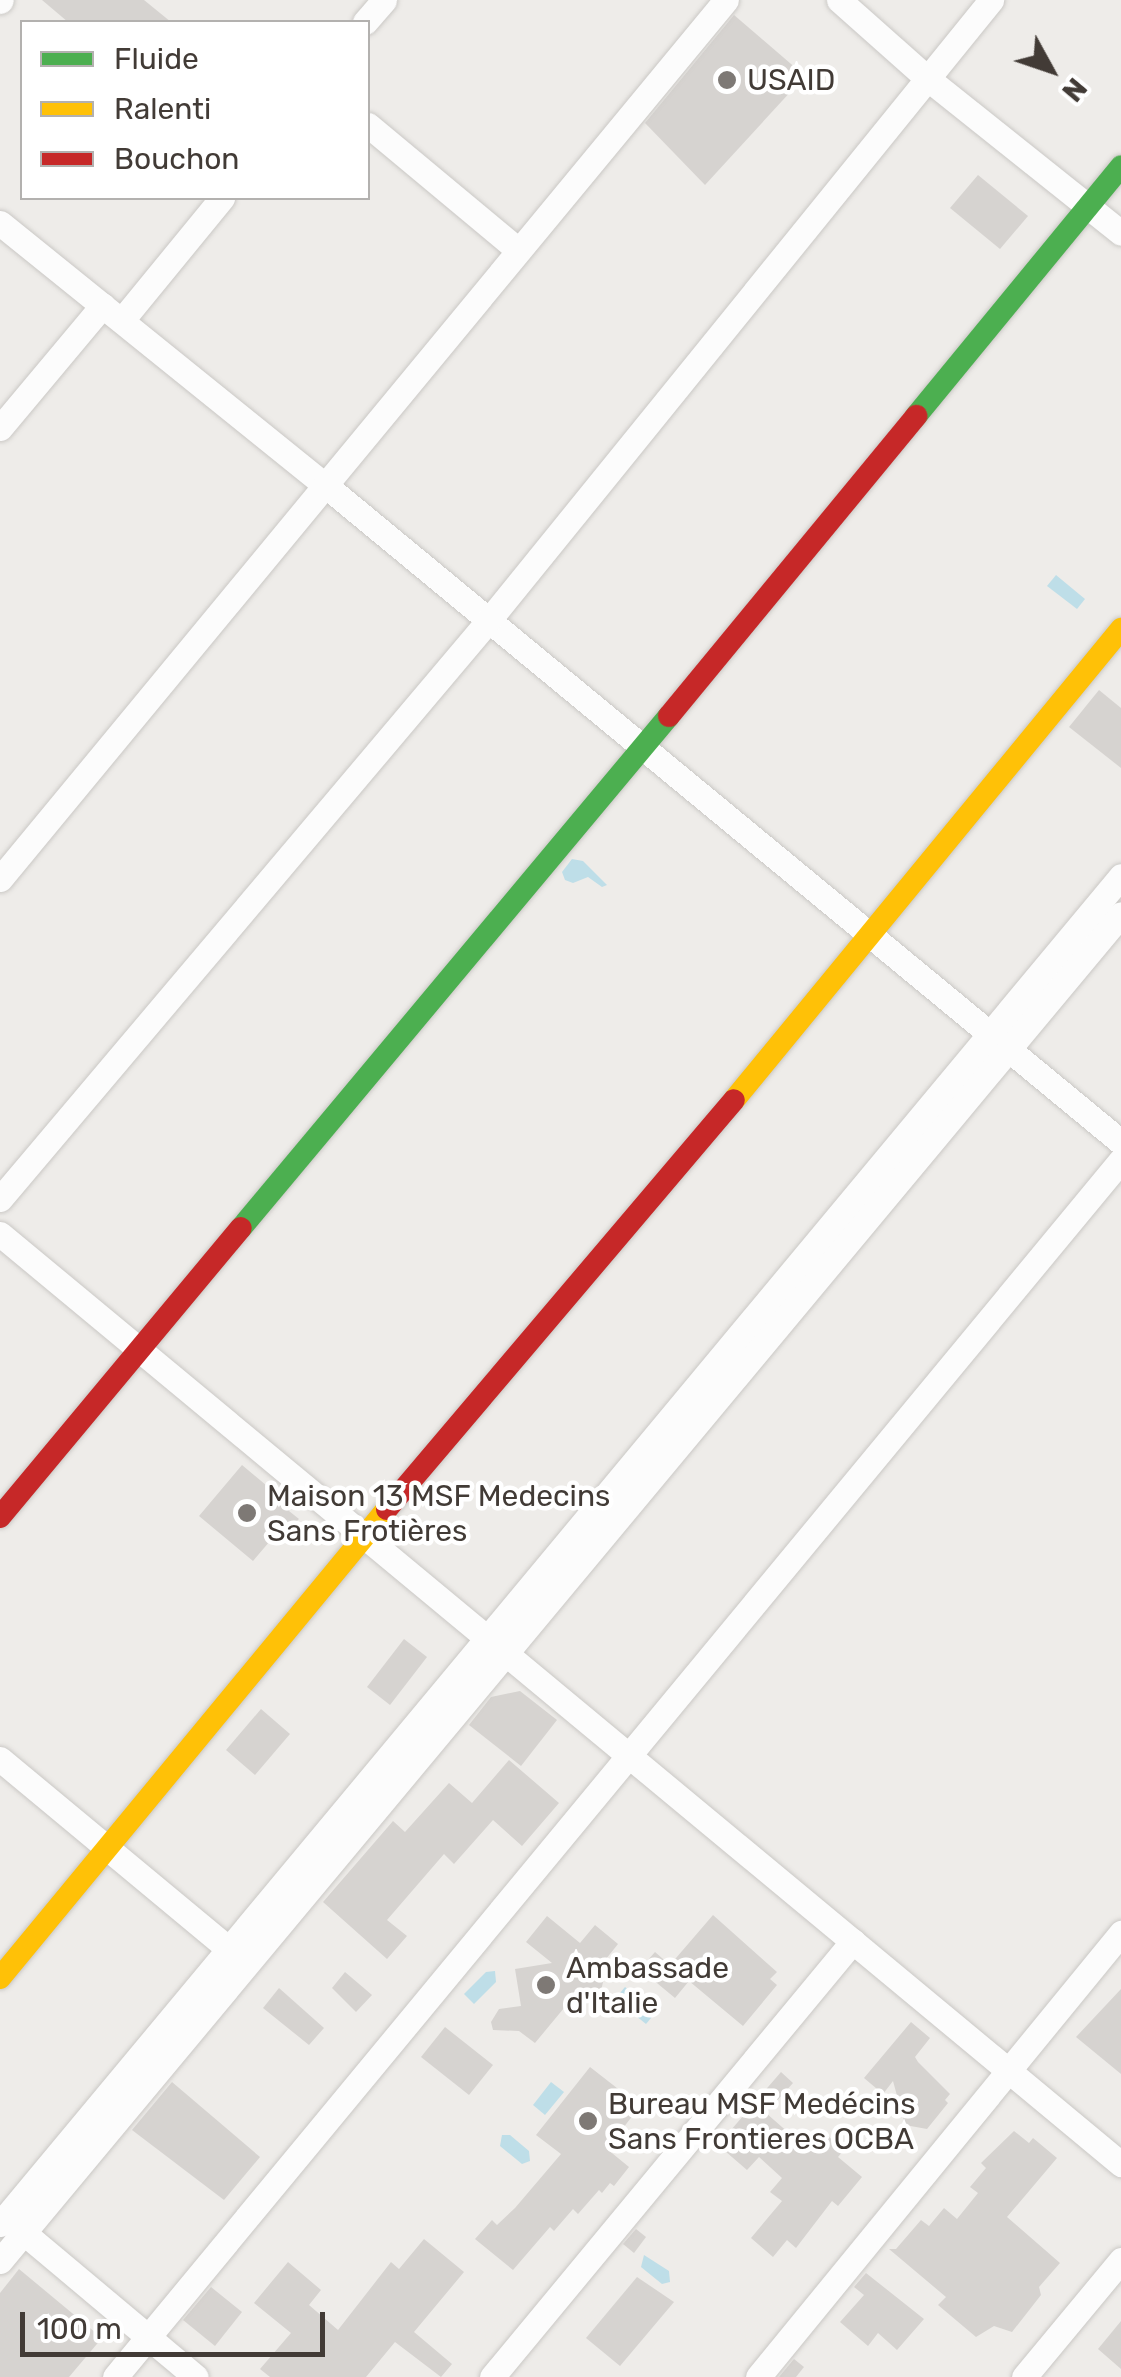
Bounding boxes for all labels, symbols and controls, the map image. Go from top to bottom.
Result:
legend [20,20,370,200]
north arrow [1001,20,1101,120]
text: Fluide [114,41,199,77]
place label: USAID [747,62,835,98]
marker: USAID [716,69,738,91]
text: N [1055,71,1093,108]
text: Ralenti [114,91,211,127]
text: Bouchon [114,141,240,177]
place label: Maison 13 MSF Medecins Sans Frotières [267,1478,611,1548]
marker: Maison 13 MSF Medecins Sans Frotières [236,1502,258,1524]
place label: Ambassade d'Italie [566,1950,729,2020]
marker: Ambassade d'Italie [535,1974,557,1996]
place label: Bureau MSF Medécins Sans Frontieres OCBA [608,2086,916,2156]
marker: Bureau MSF Medécins Sans Frontieres OCBA [577,2110,599,2132]
scale bar [25,2292,330,2354]
text: 100 m [37,2311,122,2347]

